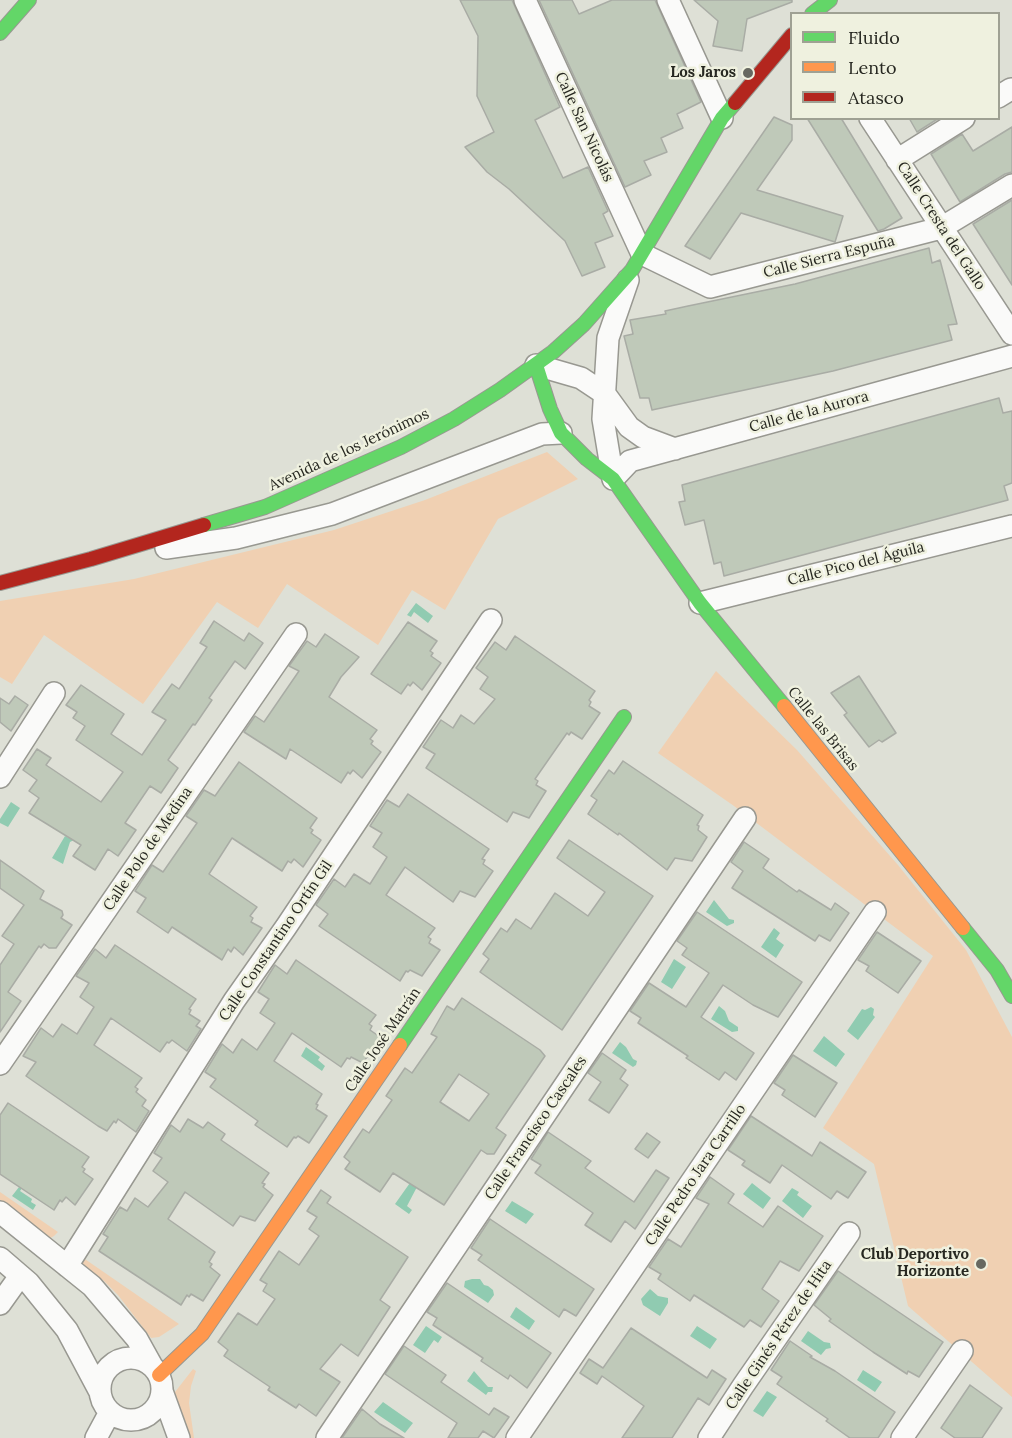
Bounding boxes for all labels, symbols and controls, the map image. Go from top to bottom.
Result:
legend [790,12,1000,120]
text: Fluido [848,26,900,49]
text: Lento [848,56,896,79]
place label: Los Jaros [670,64,736,82]
marker: Los Jaros [741,66,755,80]
street label: Calle San Nicolás [551,69,617,185]
text: Atasco [848,86,904,109]
street label: Calle Cresta del Gallo [893,159,989,293]
street label: Calle Sierra Espuña [761,232,897,282]
street label: Calle de la Aurora [747,387,871,437]
street label: Avenida de los Jerónimos [266,405,432,495]
street label: Calle Pico del Águila [786,538,926,590]
street label: Calle las Brisas [784,683,862,775]
street label: Calle Polo de Medina [100,784,196,914]
street label: Calle Constantino Ortín Gil [216,857,336,1025]
street label: Calle José Matrán [341,984,425,1096]
street label: Calle Francisco Cascales [481,1053,591,1203]
street label: Calle Pedro Jara Carrillo [642,1101,750,1249]
place label: Club Deportivo Horizonte [861,1246,969,1281]
street label: Calle Ginés Pérez de Hita [722,1257,836,1413]
marker: Club Deportivo Horizonte [974,1257,988,1271]

